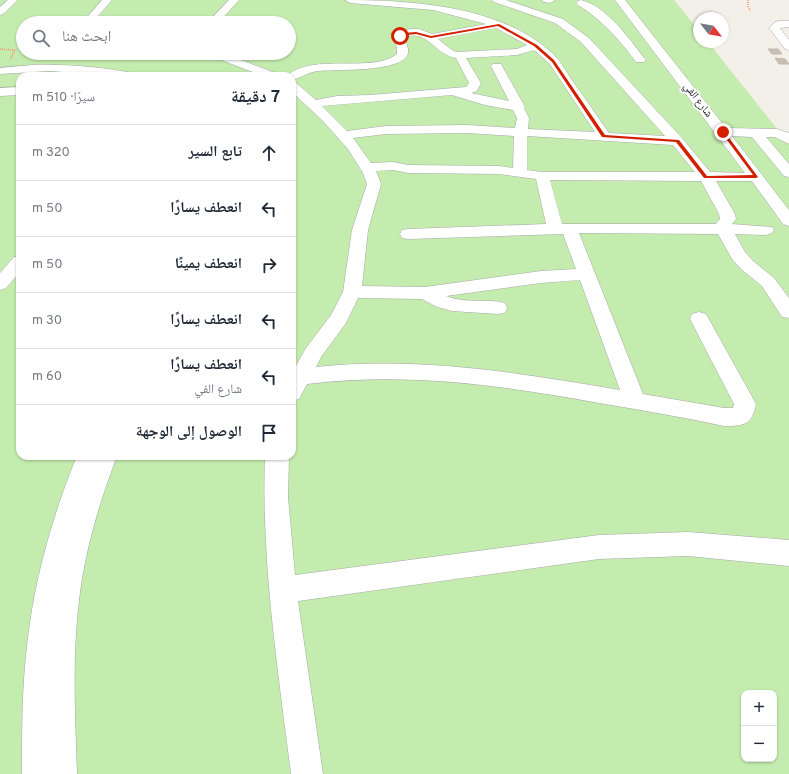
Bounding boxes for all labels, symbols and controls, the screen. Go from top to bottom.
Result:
north arrow [693,12,729,48]
search box [16,16,296,60]
icon: search [30,27,52,49]
route start [391,27,409,45]
text: ابحث هنا [62,28,111,47]
street label: شارع الفي [680,80,716,121]
text: 7 دقيقة [231,87,280,109]
text: سيرًا · 510 m [32,90,95,106]
route end [714,123,732,141]
icon: ahead [258,142,280,164]
text: تابع السير [188,143,242,162]
text: 320 m [32,145,70,161]
icon: left [258,198,280,220]
text: انعطف يسارًا [170,199,242,218]
text: 50 m [32,201,62,217]
icon: right [258,254,280,276]
text: انعطف يمينًا [175,255,242,274]
text: 50 m [32,257,62,273]
icon: left [258,310,280,332]
text: انعطف يسارًا [170,311,242,330]
text: 30 m [32,313,62,329]
text: انعطف يسارًا [170,356,242,375]
icon: left [258,366,280,388]
text: 60 m [32,369,62,385]
text: شارع الفي [194,382,242,398]
icon: arrive [258,422,280,444]
text: الوصول إلى الوجهة [136,423,242,442]
map controls [741,690,777,762]
button: + [741,690,777,726]
button: − [741,726,777,762]

